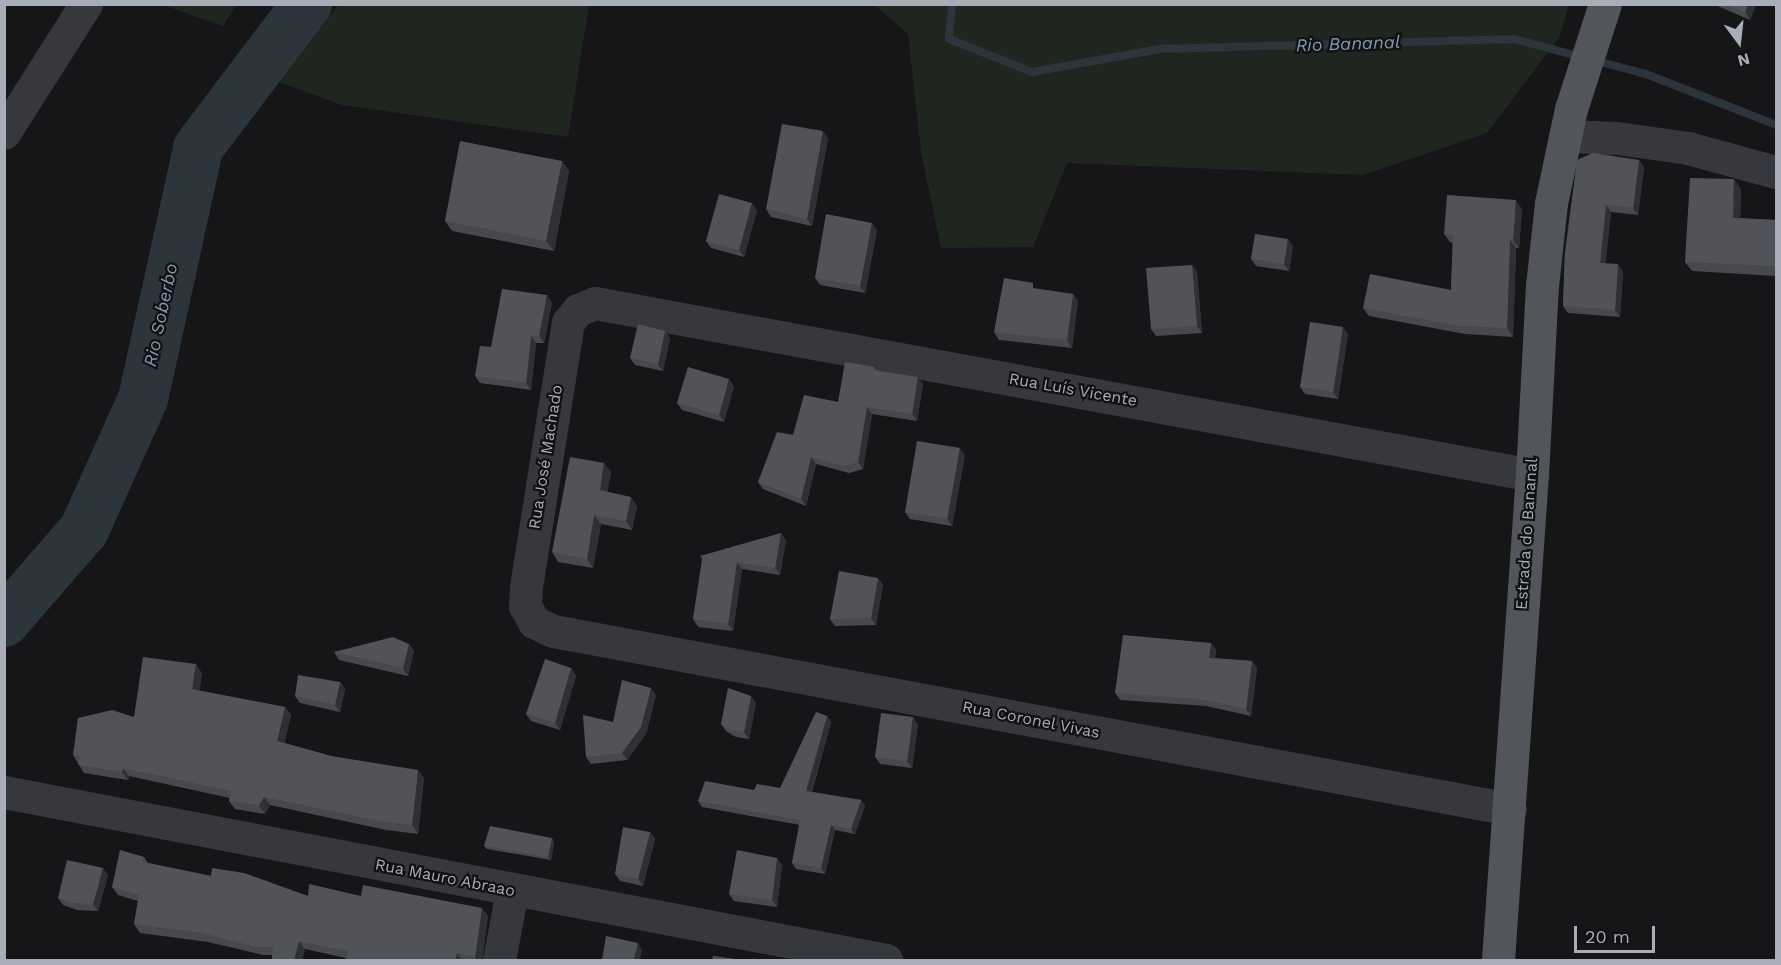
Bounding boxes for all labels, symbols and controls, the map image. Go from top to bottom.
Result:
north arrow [1709,12,1769,72]
water label: Rio Bananal [1295,31,1401,57]
text: N [1736,49,1752,71]
water label: Rio Soberbo [140,261,182,369]
street label: Rua Luís Vicente [1007,369,1139,411]
street label: Rua José Machado [525,383,567,531]
street label: Estrada do Bananal [1512,457,1542,611]
street label: Rua Coronel Vivas [960,697,1102,743]
street label: Rua Mauro Abraao [373,855,517,901]
scale bar [1577,914,1658,952]
text: 20 m [1585,926,1630,947]

